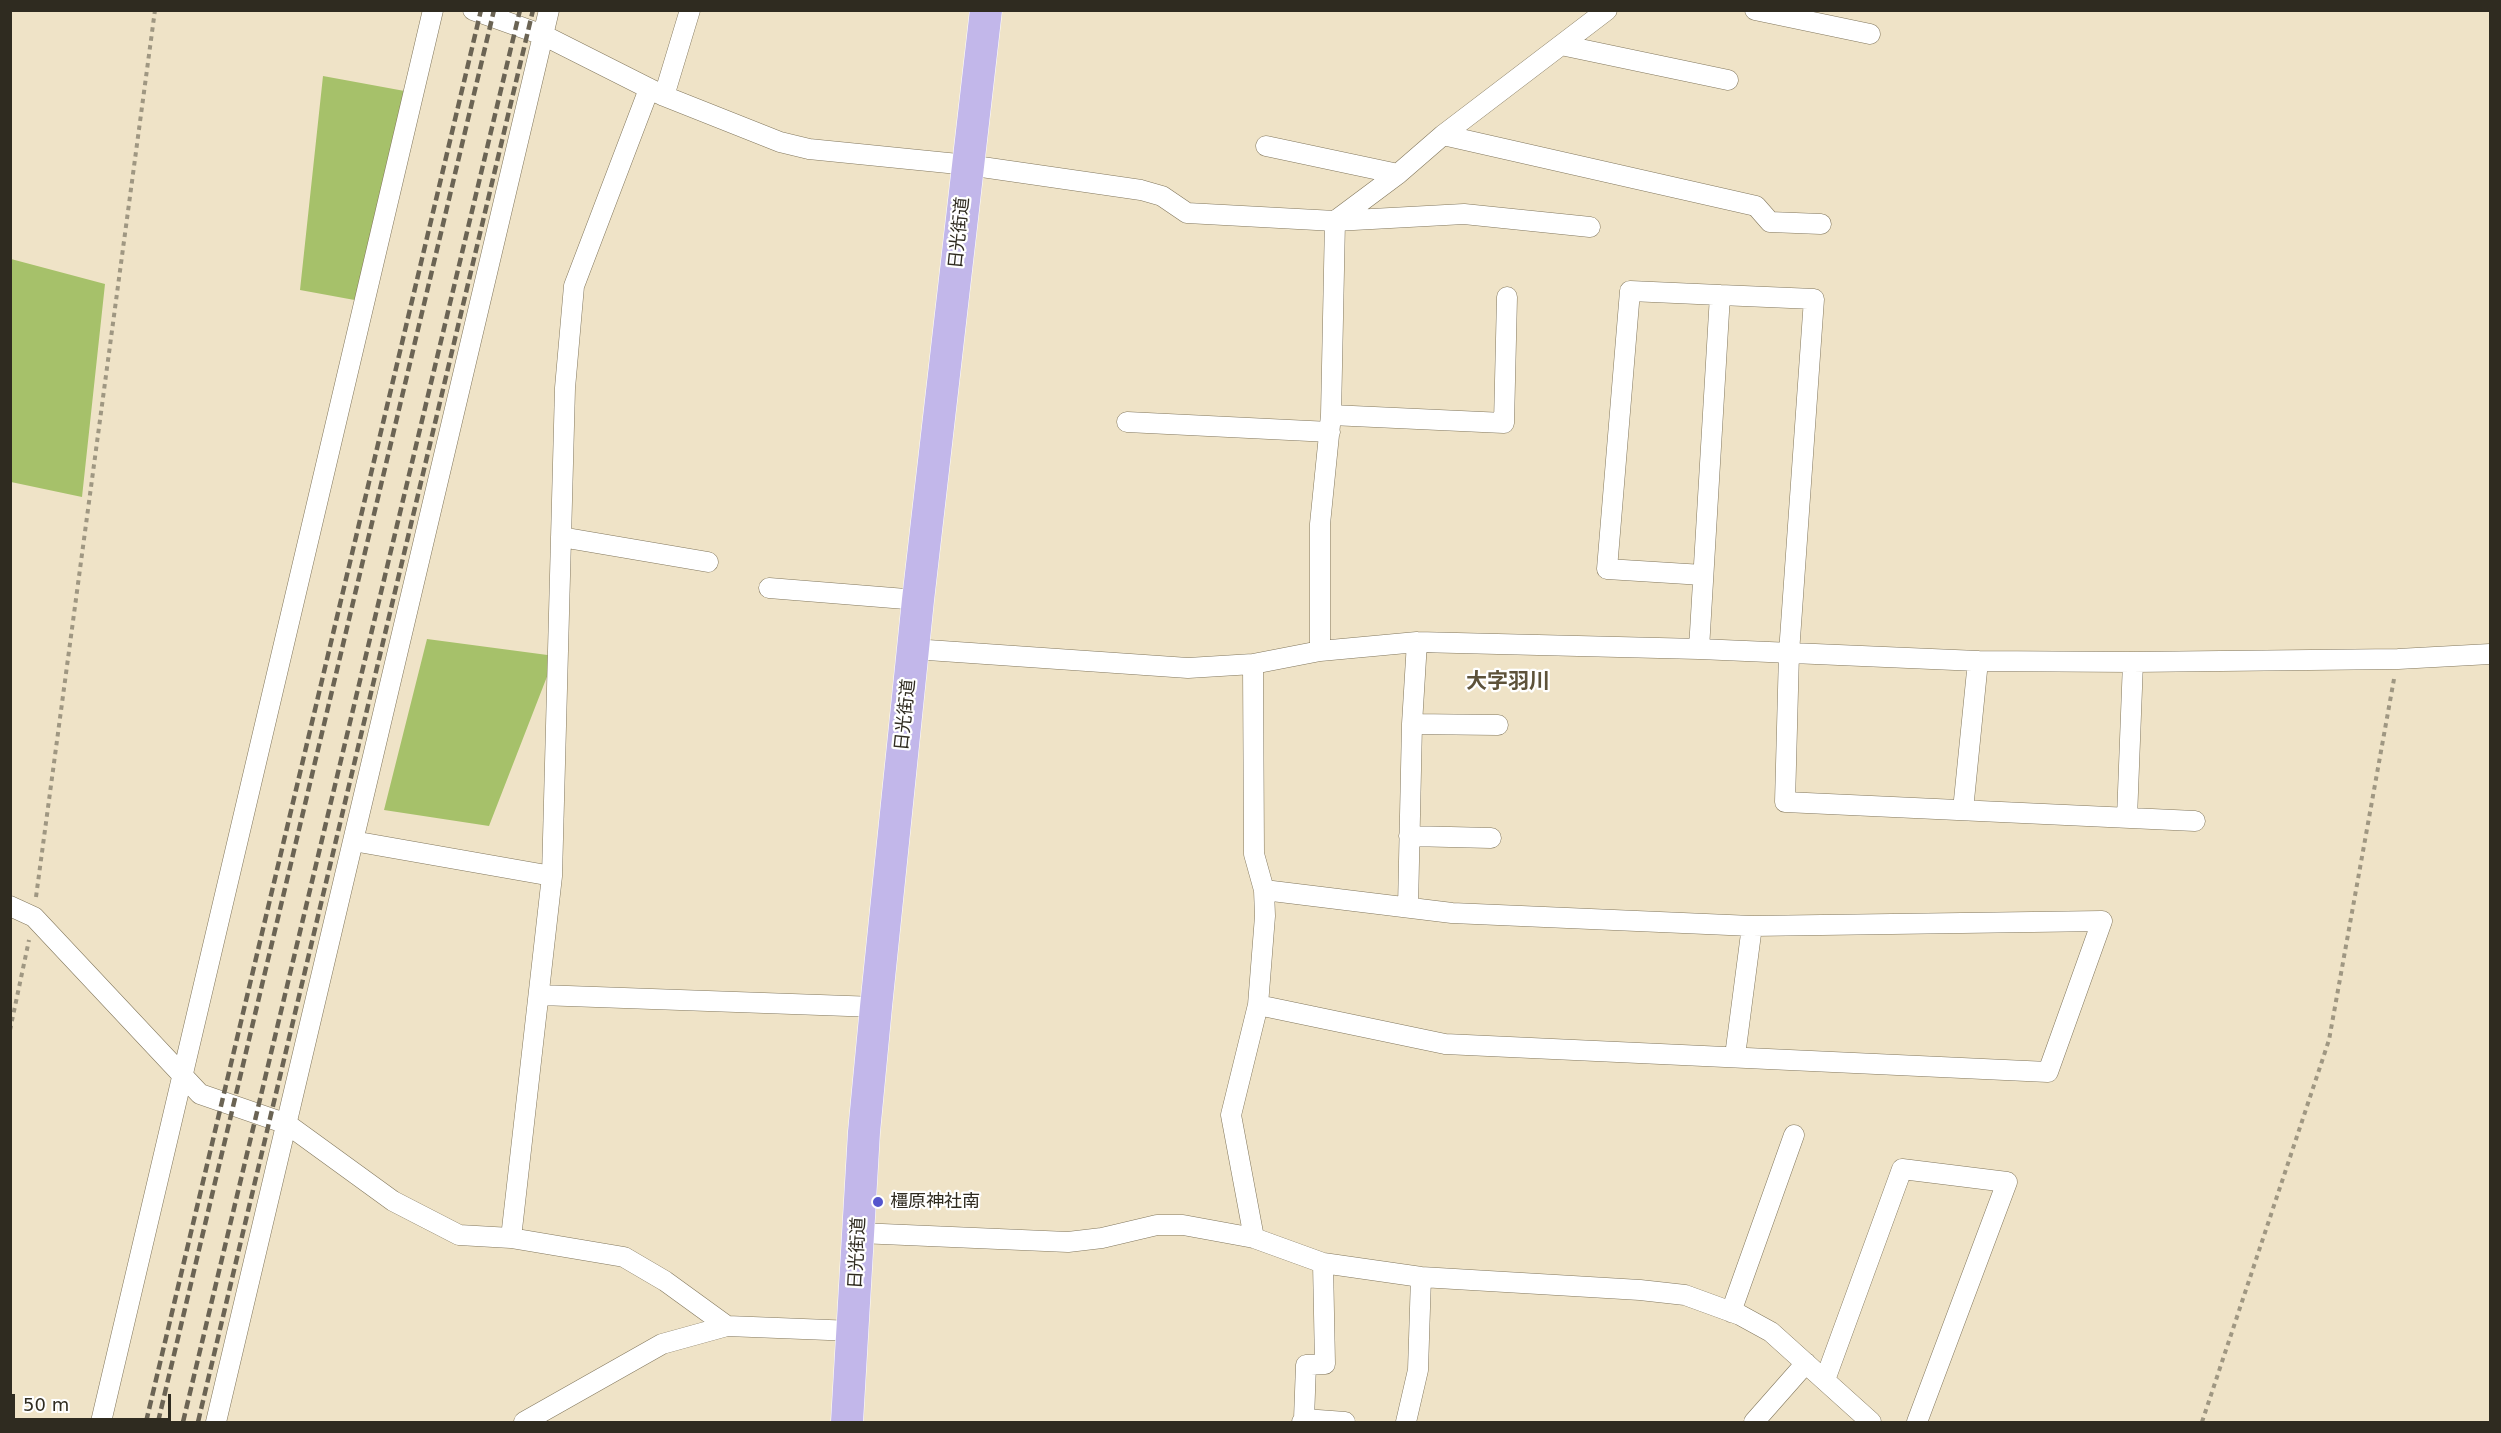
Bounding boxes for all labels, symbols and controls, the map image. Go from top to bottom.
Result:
street label: 日光街道 [945,196,975,270]
district label: 大字羽川 [1466,670,1550,696]
street label: 日光街道 [891,678,921,752]
place label: 橿原神社南 [890,1191,980,1213]
marker: 橿原神社南 [871,1195,885,1209]
street label: 日光街道 [845,1216,871,1290]
scale bar [15,1382,174,1420]
text: 50 m [23,1394,69,1415]

